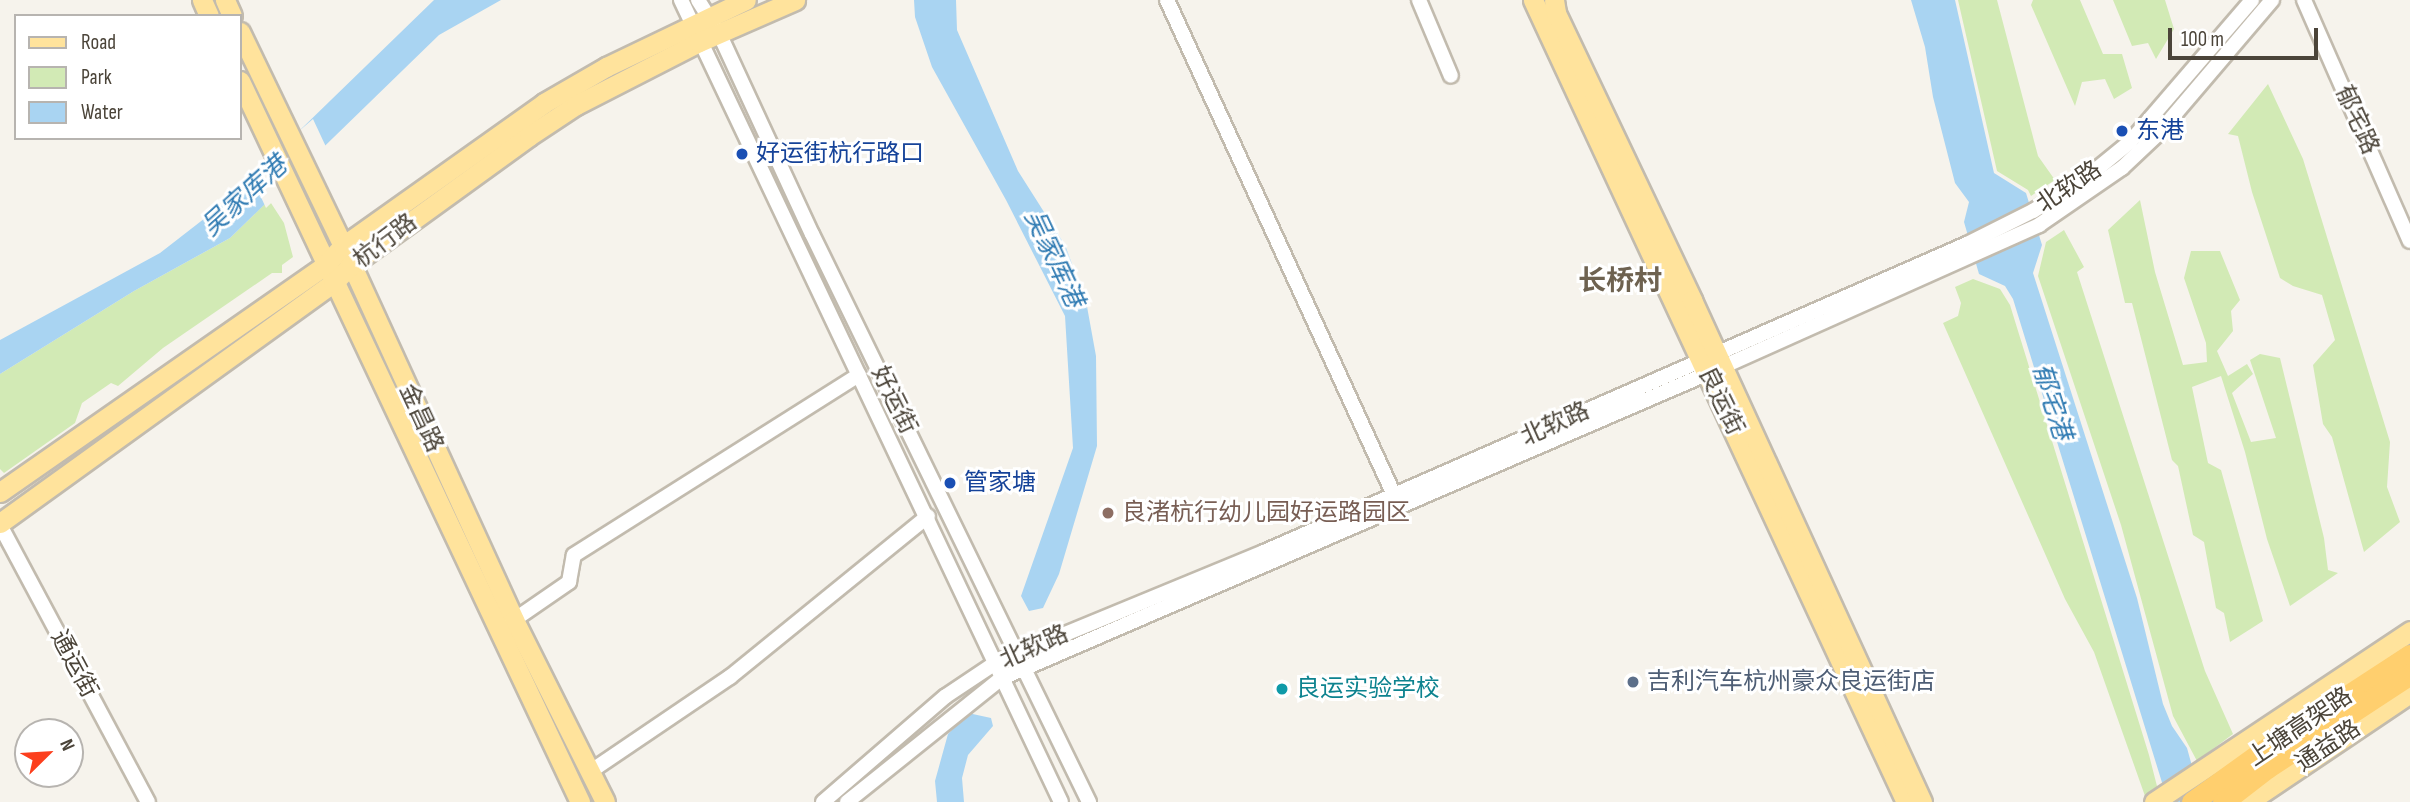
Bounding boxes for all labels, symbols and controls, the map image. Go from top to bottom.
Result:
legend [14,14,242,140]
scale bar [2172,14,2322,58]
text: 100 m [2181,27,2224,52]
text: Road [81,30,116,55]
text: Park [81,65,112,90]
street label: 郁宅路 [2329,81,2385,159]
text: Water [81,100,123,125]
place label: 东港 [2136,117,2184,145]
marker: 东港 [2114,123,2130,139]
place label: 好运街杭行路口 [756,140,924,168]
marker: 好运街杭行路口 [734,146,750,162]
water label: 吴家库港 [196,151,294,243]
street label: 北软路 [2031,155,2107,219]
water label: 吴家库港 [1017,205,1089,313]
street label: 杭行路 [348,208,422,274]
district label: 长桥村 [1578,265,1662,299]
water label: 郁宅港 [2025,360,2077,444]
street label: 好运街 [865,361,923,439]
street label: 良运街 [1692,362,1750,440]
street label: 金昌路 [393,379,449,457]
street label: 北软路 [1516,396,1594,452]
place label: 管家塘 [964,469,1036,497]
marker: 管家塘 [942,475,958,491]
place label: 良渚杭行幼儿园好运路园区 [1122,499,1410,527]
marker: 良渚杭行幼儿园好运路园区 [1100,505,1116,521]
street label: 北软路 [995,619,1073,675]
street label: 通运街 [44,625,104,703]
place label: 吉利汽车杭州豪众良运街店 [1647,668,1935,696]
marker: 吉利汽车杭州豪众良运街店 [1625,674,1641,690]
place label: 良运实验学校 [1296,675,1440,703]
marker: 良运实验学校 [1274,681,1290,697]
street label: 上塘高架路 [2242,682,2358,772]
street label: 通益路 [2290,714,2366,778]
north arrow [14,718,84,788]
text: N [54,736,79,754]

